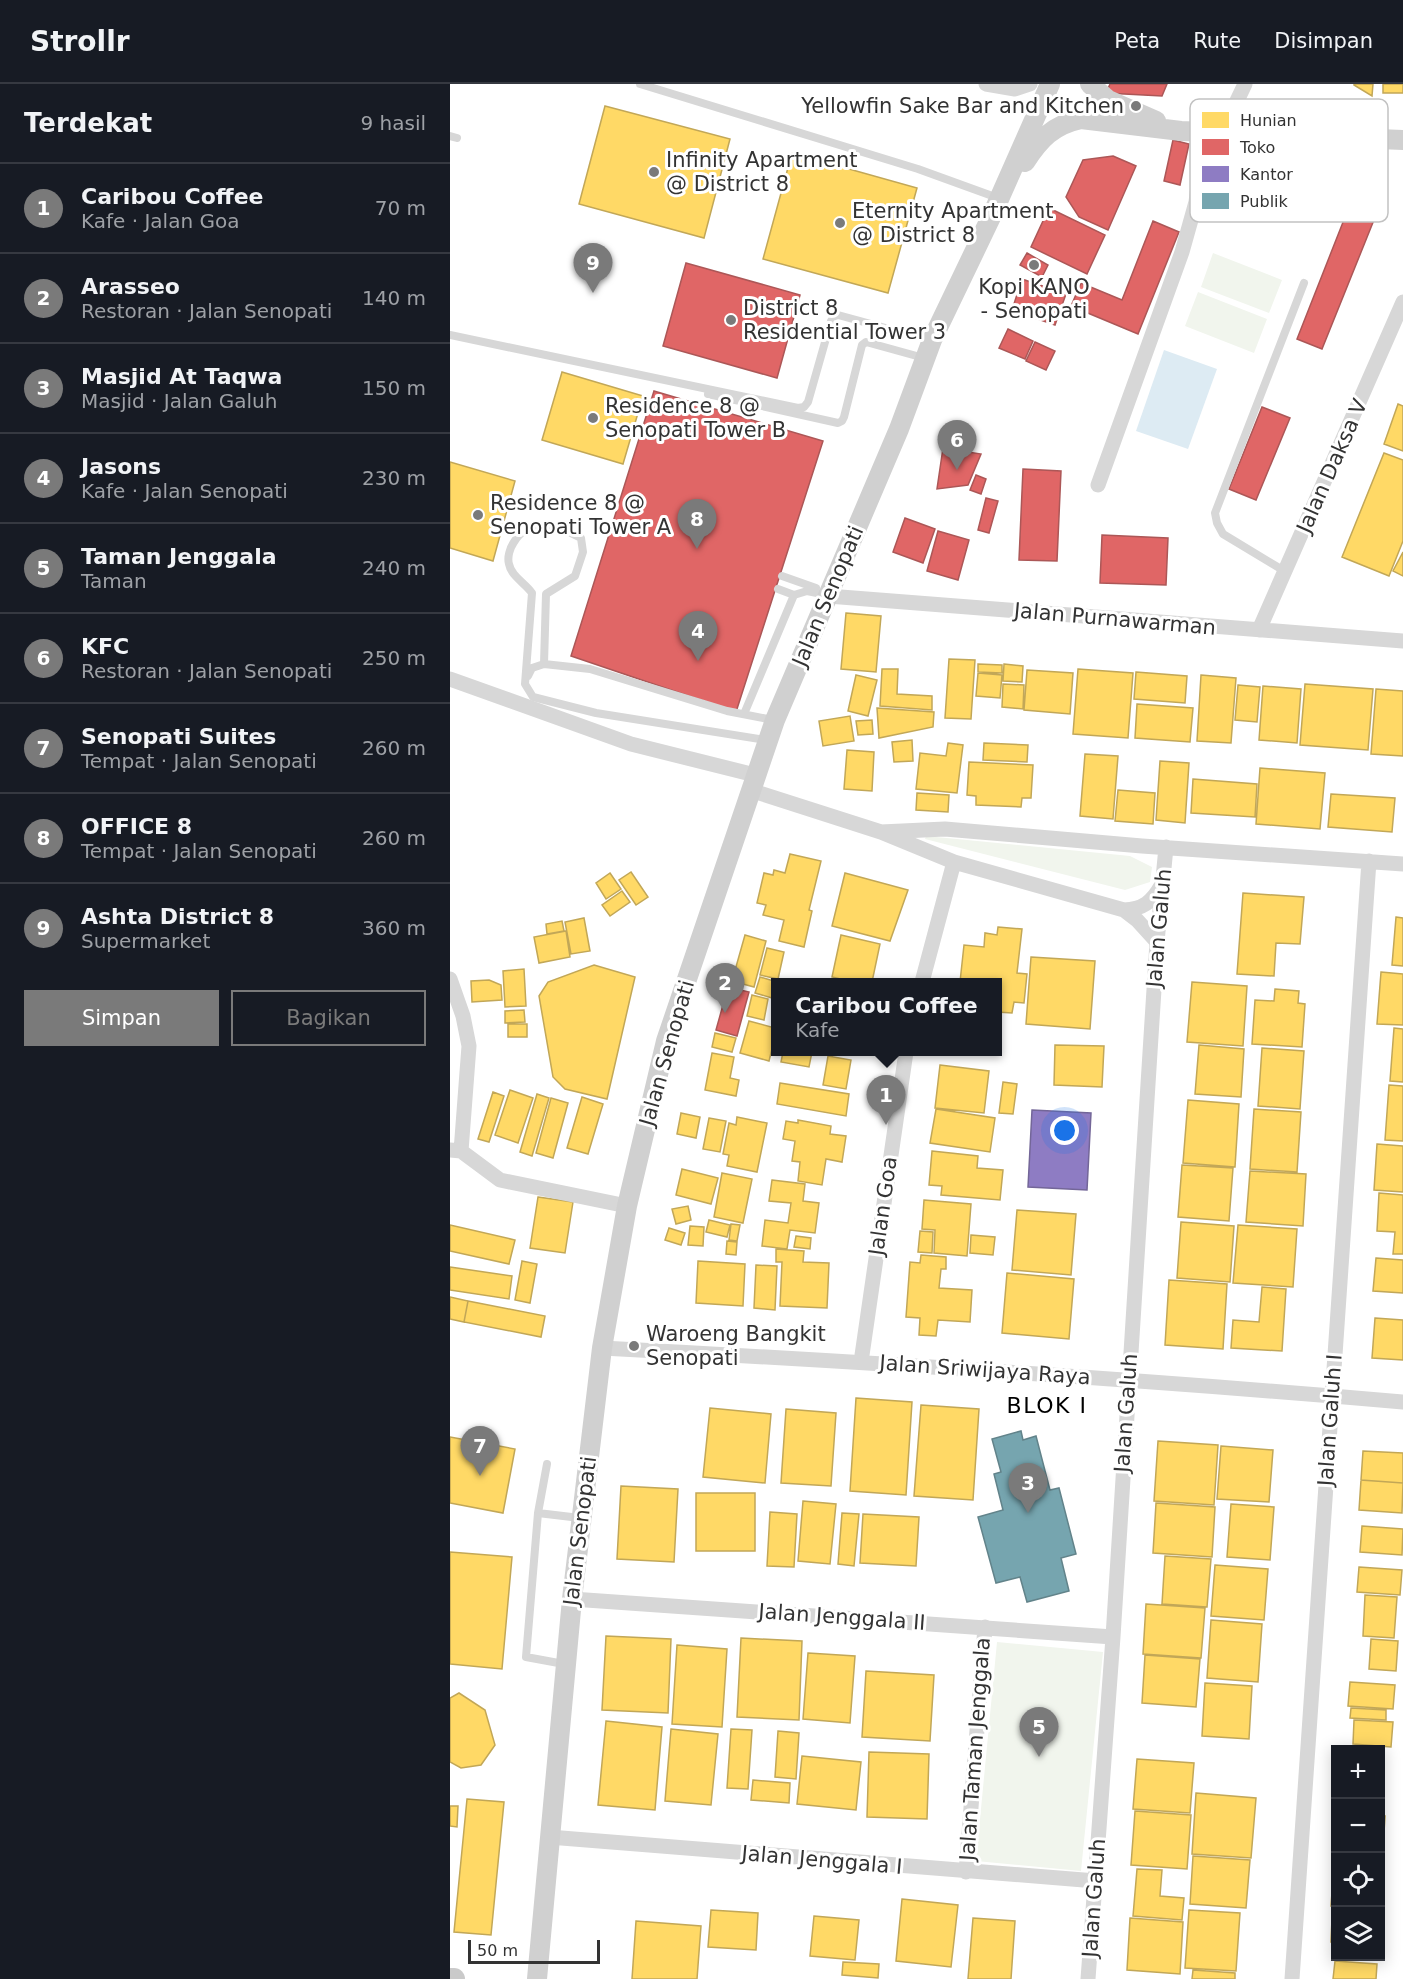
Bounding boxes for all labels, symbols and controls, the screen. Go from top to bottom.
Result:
text: Strollr [30,25,130,58]
text: Peta [1114,29,1160,53]
text: Rute [1193,29,1241,53]
text: Disimpan [1274,29,1373,53]
place label: Yellowfin Sake Bar and Kitchen [800,94,1124,118]
marker: Yellowfin Sake Bar and Kitchen [1129,99,1143,113]
legend [1190,99,1388,222]
text: Terdekat [24,108,152,138]
text: 9 hasil [360,111,426,135]
text: Hunian [1240,111,1297,130]
text: Toko [1239,138,1275,157]
place label: Infinity Apartment @ District 8 [666,148,858,196]
marker: Infinity Apartment @ District 8 [647,165,661,179]
text: Kantor [1240,165,1293,184]
text: Caribou Coffee [81,184,264,209]
text: Publik [1240,192,1289,211]
text: 1 [37,196,50,220]
text: 70 m [375,196,426,220]
place label: Eternity Apartment @ District 8 [852,199,1054,247]
text: Kafe · Jalan Goa [81,209,239,233]
marker: Eternity Apartment @ District 8 [833,216,847,230]
pin: 9 [574,244,612,293]
marker: Kopi KANO - Senopati [1027,258,1041,272]
text: Arasseo [81,274,180,299]
place label: Kopi KANO - Senopati [978,275,1090,323]
text: 2 [37,286,50,310]
text: 140 m [362,286,426,310]
place label: District 8 Residential Tower 3 [743,296,946,344]
text: Restoran · Jalan Senopati [81,299,332,323]
marker: District 8 Residential Tower 3 [724,313,738,327]
text: Masjid At Taqwa [81,364,282,389]
text: 3 [37,376,50,400]
text: 150 m [362,376,426,400]
text: Masjid · Jalan Galuh [81,389,277,413]
place label: Residence 8 @ Senopati Tower B [605,394,786,442]
street label: Jalan Daksa V [1291,395,1372,538]
marker: Residence 8 @ Senopati Tower B [586,411,600,425]
pin: 6 [938,420,976,470]
text: Jasons [81,454,161,479]
text: 4 [37,466,50,490]
text: 230 m [362,466,426,490]
text: Kafe · Jalan Senopati [81,479,288,503]
place label: Residence 8 @ Senopati Tower A [490,491,672,539]
pin: 8 [678,500,716,549]
marker: Residence 8 @ Senopati Tower A [471,508,485,522]
street label: Jalan Senopati [787,522,868,672]
text: Taman Jenggala [81,544,277,569]
text: 5 [37,556,50,580]
text: 240 m [362,556,426,580]
text: Taman [81,569,147,593]
street label: Jalan Purnawarman [1011,598,1217,640]
pin: 4 [678,612,718,661]
text: KFC [81,634,129,659]
text: 6 [37,646,50,670]
text: 250 m [362,646,426,670]
text: Restoran · Jalan Senopati [81,659,332,683]
text: Senopati Suites [81,724,276,749]
text: 7 [37,736,50,760]
text: 260 m [362,736,426,760]
text: Tempat · Jalan Senopati [81,749,317,773]
text: OFFICE 8 [81,814,192,839]
text: 8 [37,826,50,850]
text: 260 m [362,826,426,850]
text: Tempat · Jalan Senopati [81,839,317,863]
street label: Jalan Galuh [1142,868,1176,990]
text: Ashta District 8 [81,904,274,929]
text: 9 [37,916,50,940]
text: 360 m [362,916,426,940]
text: Supermarket [81,929,210,953]
pin: 2 [706,964,744,1013]
street label: Jalan Senopati [634,977,699,1131]
popup [771,978,1002,1056]
button: Simpan [24,990,219,1046]
button: Bagikan [231,990,426,1046]
text: Caribou Coffee [795,993,978,1018]
text: Kafe [795,1018,840,1042]
pin: 1 [866,1076,906,1125]
your location [1050,1116,1079,1145]
street label: Jalan Goa [864,1155,902,1259]
place label: Waroeng Bangkit Senopati [646,1322,826,1370]
marker: Waroeng Bangkit Senopati [627,1339,641,1353]
street label: Jalan Sriwijaya Raya [877,1351,1091,1389]
street label: Jalan Galuh [1110,1353,1142,1475]
street label: Jalan Galuh I [1313,1353,1347,1489]
district label: BLOK I [1007,1393,1087,1418]
pin: 7 [460,1426,500,1476]
street label: Jalan Senopati [559,1455,601,1609]
pin: 3 [1008,1464,1048,1513]
street label: Jalan Jenggala II [756,1599,926,1635]
street label: Jalan Taman Jenggala [955,1636,995,1864]
pin: 5 [1020,1708,1058,1757]
map controls [1331,1745,1385,1961]
button: + [1331,1745,1385,1799]
button: − [1331,1799,1385,1853]
street label: Jalan Galuh [1078,1838,1110,1960]
street label: Jalan Jenggala I [739,1841,903,1879]
button: locate [1331,1853,1385,1907]
button: layers [1331,1907,1385,1961]
scale bar [468,1937,600,1964]
text: 50 m [477,1941,518,1960]

